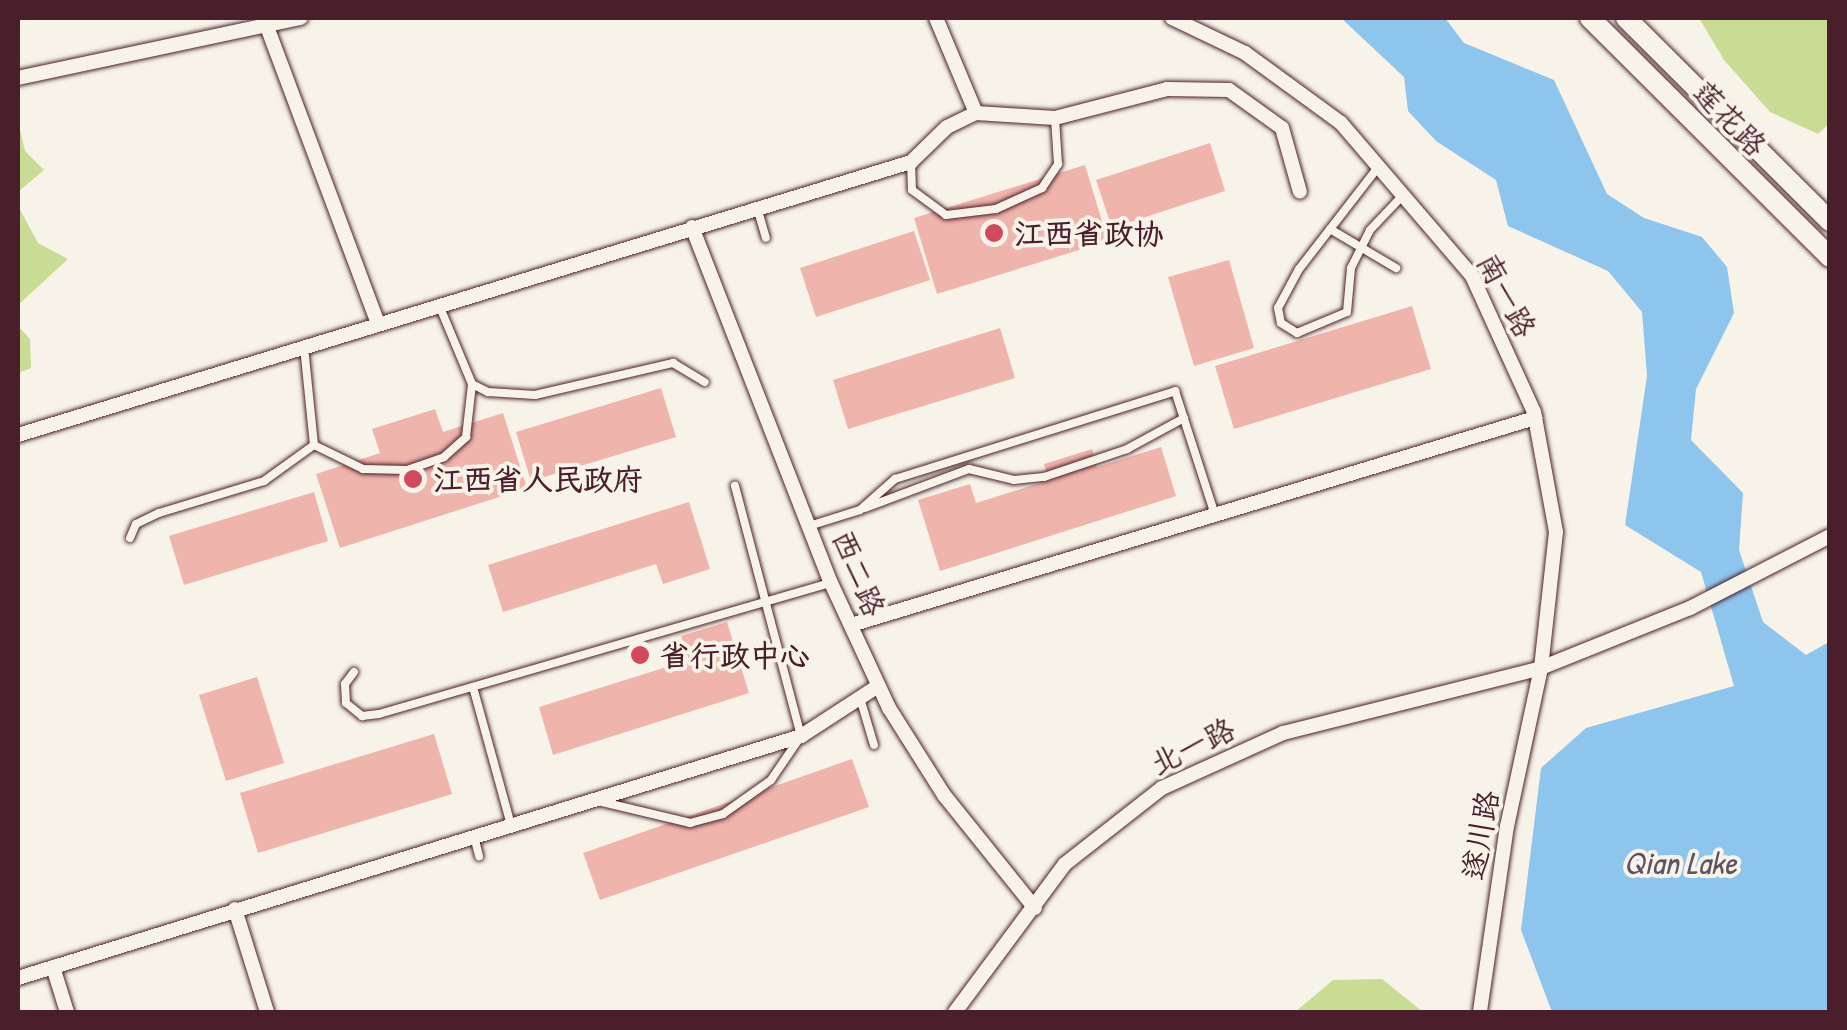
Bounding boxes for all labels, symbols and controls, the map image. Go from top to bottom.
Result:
street label: 莲花路 [1686,73,1774,163]
place label: 江西省政协 [1014,215,1164,251]
marker: 江西省政协 [983,222,1005,244]
street label: 南一路 [1470,247,1544,343]
place label: 江西省人民政府 [433,461,643,497]
marker: 江西省人民政府 [402,468,424,490]
street label: 西二路 [825,525,893,621]
place label: 省行政中心 [660,637,810,673]
marker: 省行政中心 [629,644,651,666]
street label: 北一路 [1144,710,1240,782]
street label: 遂川路 [1454,788,1506,882]
water label: Qian Lake [1624,844,1736,882]

